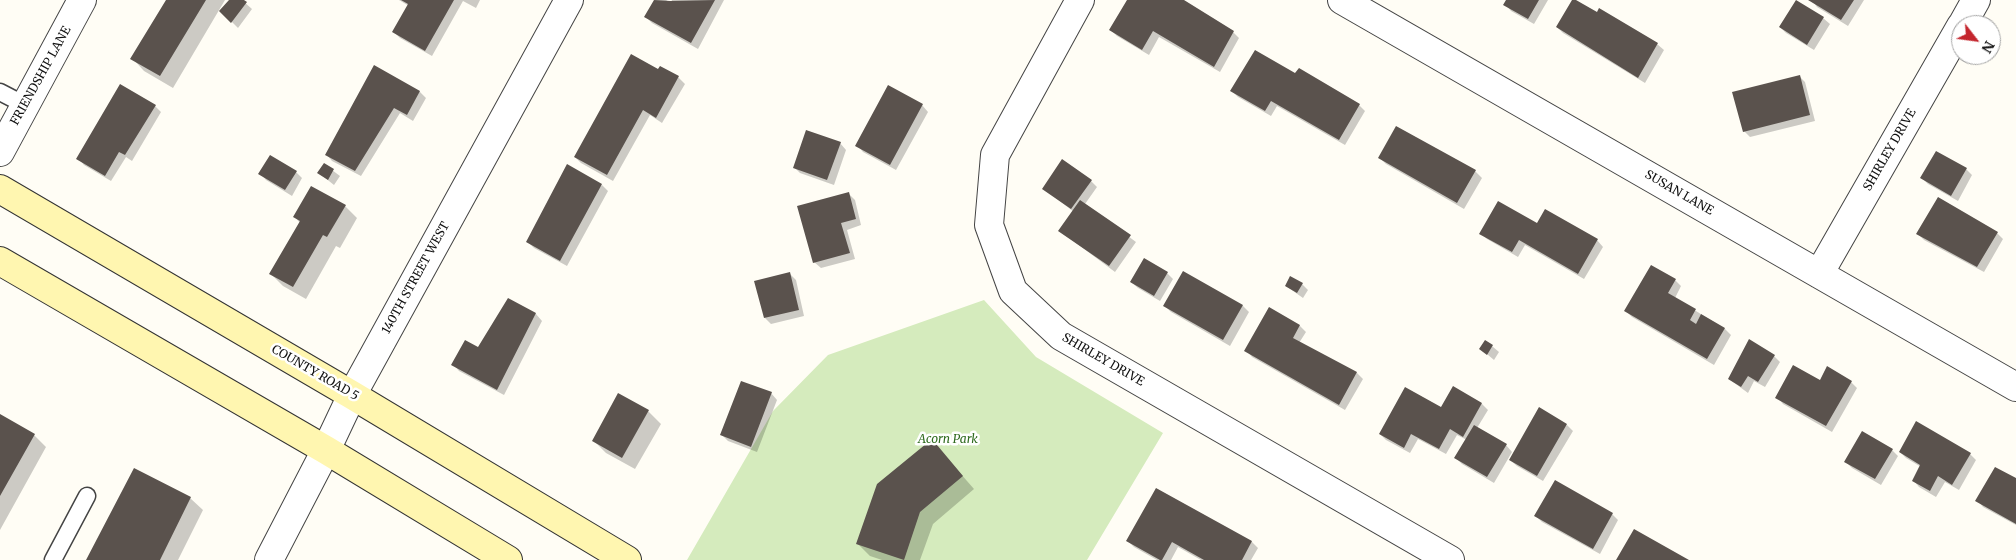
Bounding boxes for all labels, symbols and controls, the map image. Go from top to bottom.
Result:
north arrow [1951,15,2001,65]
street label: FRIENDSHIP LANE [8,24,74,128]
text: N [1978,38,1999,56]
street label: SHIRLEY DRIVE [1861,106,1919,194]
street label: SUSAN LANE [1642,168,1716,218]
street label: 140TH STREET WEST [379,219,453,337]
street label: SHIRLEY DRIVE [1059,331,1147,389]
street label: COUNTY ROAD 5 [269,342,361,404]
park label: Acorn Park [918,433,978,447]

